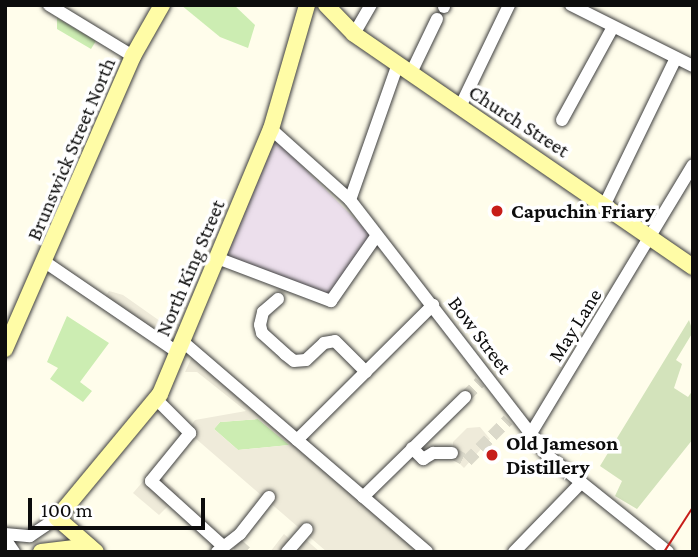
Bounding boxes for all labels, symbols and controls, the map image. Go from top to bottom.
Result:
street label: Brunswick Street North [21,54,121,244]
street label: Church Street [464,79,574,163]
street label: North King Street [150,196,230,340]
place label: Capuchin Friary [511,198,655,224]
marker: Capuchin Friary [489,203,505,219]
street label: May Lane [543,284,607,366]
street label: Bow Street [443,291,517,379]
place label: Old Jameson Distillery [506,430,618,480]
marker: Old Jameson Distillery [484,447,500,463]
scale bar [32,484,208,528]
text: 100 m [41,498,93,522]

